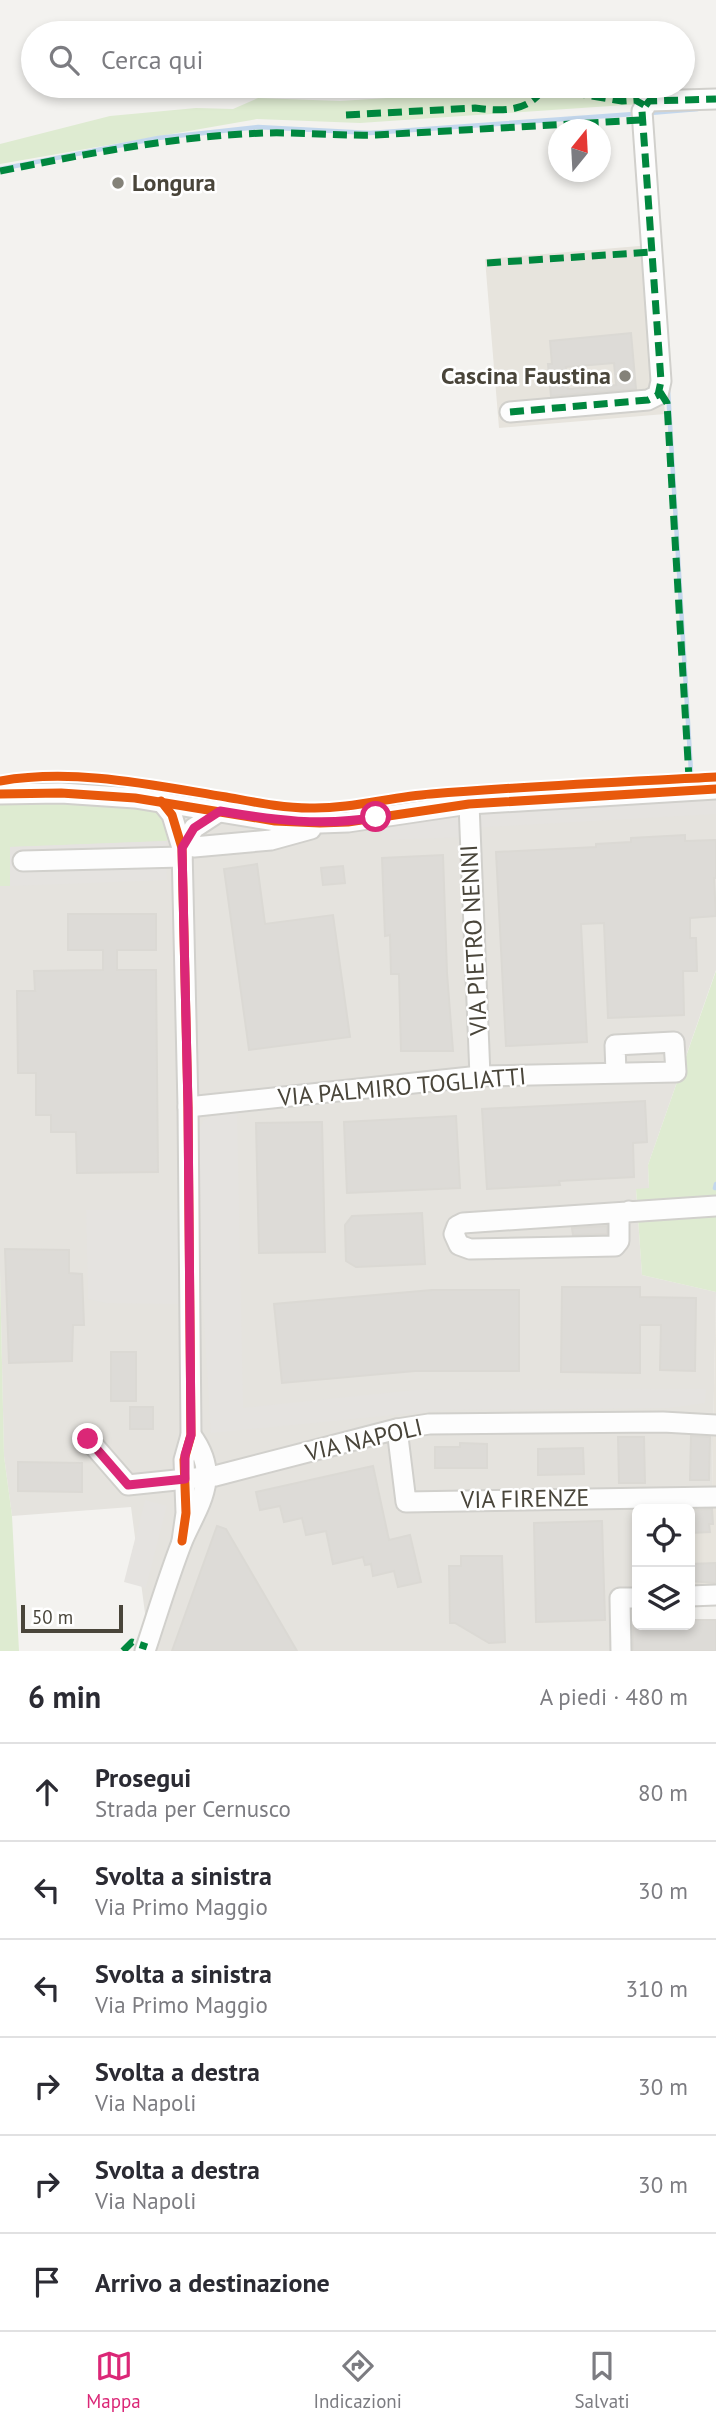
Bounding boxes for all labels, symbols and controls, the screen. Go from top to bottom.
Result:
search box [21,21,695,98]
icon: search [45,41,83,79]
text: Cerca qui [101,43,204,76]
north arrow [548,119,611,182]
place label: Longura [132,167,216,198]
marker: Longura [110,175,126,191]
place label: Cascina Faustina [441,360,611,391]
marker: Cascina Faustina [617,368,633,384]
route start [360,801,391,832]
street label: VIA PIETRO NENNI [453,844,494,1037]
street label: VIA PALMIRO TOGLIATTI [276,1060,527,1113]
street label: VIA NAPOLI [301,1411,425,1468]
route end [72,1423,103,1454]
street label: VIA FIRENZE [459,1482,590,1515]
map controls [632,1504,695,1630]
button: locate [632,1504,695,1567]
button: layers [632,1567,695,1630]
scale bar [21,1602,122,1634]
text: 50 m [32,1605,73,1629]
text: 6 min [28,1677,101,1716]
text: A piedi · 480 m [540,1682,688,1711]
text: Prosegui [95,1761,191,1794]
icon: ahead [28,1773,66,1811]
text: 80 m [638,1778,688,1807]
text: Strada per Cernusco [95,1794,291,1823]
text: Svolta a sinistra [95,1859,272,1892]
icon: left [28,1871,66,1909]
text: 30 m [638,1876,688,1905]
text: Via Primo Maggio [95,1892,268,1921]
text: Svolta a sinistra [95,1957,272,1990]
icon: left [28,1969,66,2007]
text: 310 m [626,1974,688,2003]
text: Via Primo Maggio [95,1990,268,2019]
text: Svolta a destra [95,2055,260,2088]
icon: right [28,2067,66,2105]
text: 30 m [638,2072,688,2101]
text: Via Napoli [95,2088,196,2117]
text: Svolta a destra [95,2153,260,2186]
icon: right [28,2165,66,2203]
text: 30 m [638,2170,688,2199]
text: Via Napoli [95,2186,196,2215]
icon: arrive [28,2263,66,2301]
text: Arrivo a destinazione [95,2266,330,2299]
tab: Mappa [86,2347,141,2413]
tab: Indicazioni [313,2347,402,2413]
tab: Salvati [574,2347,630,2413]

